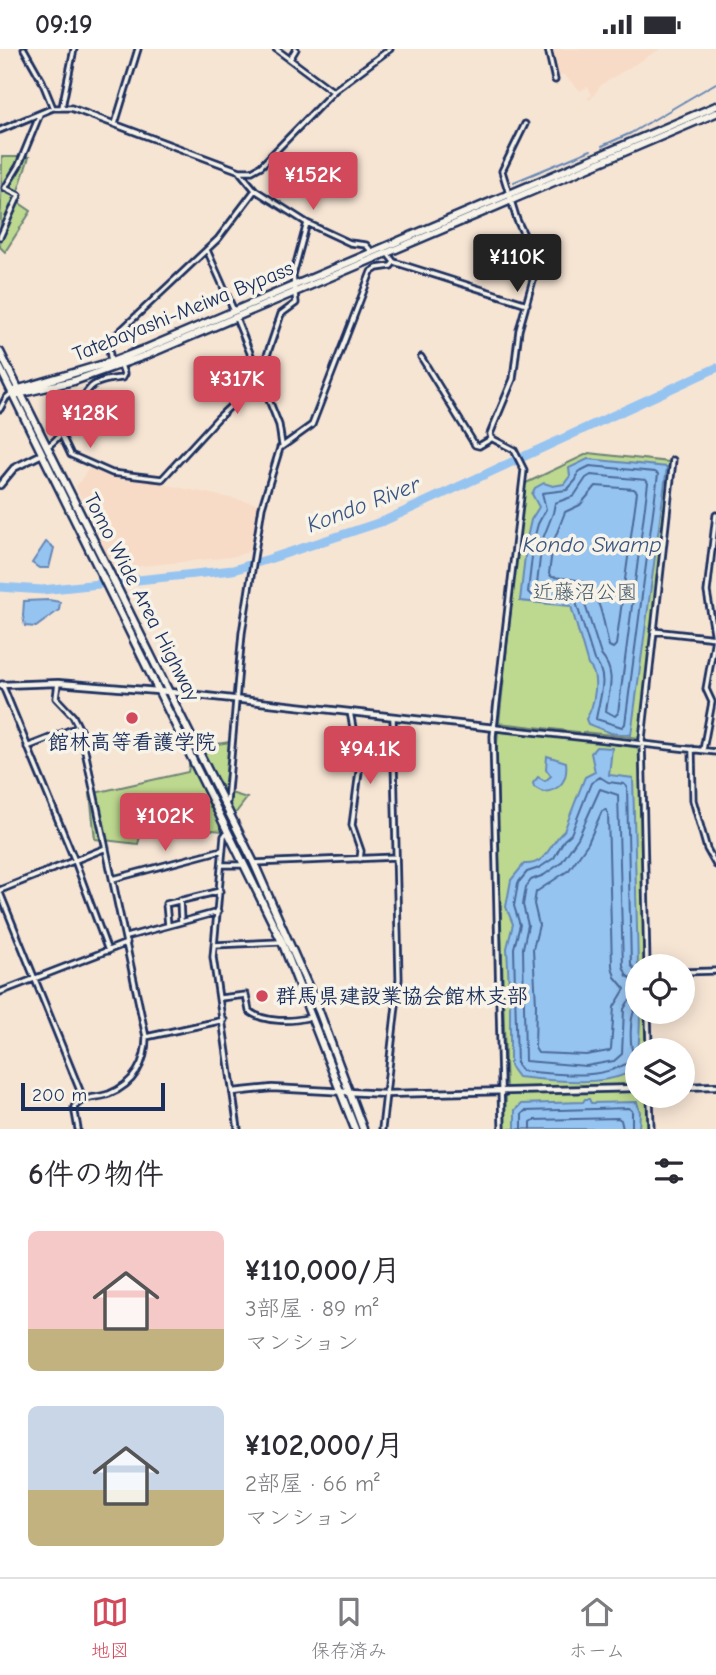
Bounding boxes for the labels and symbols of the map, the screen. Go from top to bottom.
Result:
pin: ¥152K [264,153,362,212]
pin: ¥110K [468,235,566,294]
street label: Tatebayashi-Meiwa Bypass [69,256,297,366]
pin: ¥317K [188,357,286,416]
pin: ¥128K [41,391,139,450]
water label: Kondo River [303,470,424,538]
street label: Tomo Wide Area Highway [79,489,205,706]
water label: Kondo Swamp [522,531,662,558]
park label: 近藤沼公園 [533,580,638,604]
marker: 館林高等看護学院 [124,710,140,726]
pin: ¥94.1K [313,727,427,786]
place label: 館林高等看護学院 [48,730,216,754]
pin: ¥102K [116,793,214,853]
place label: 群馬県建設業協会館林支部 [276,984,528,1008]
marker: 群馬県建設業協会館林支部 [254,988,270,1004]
scale bar [21,1080,164,1112]

